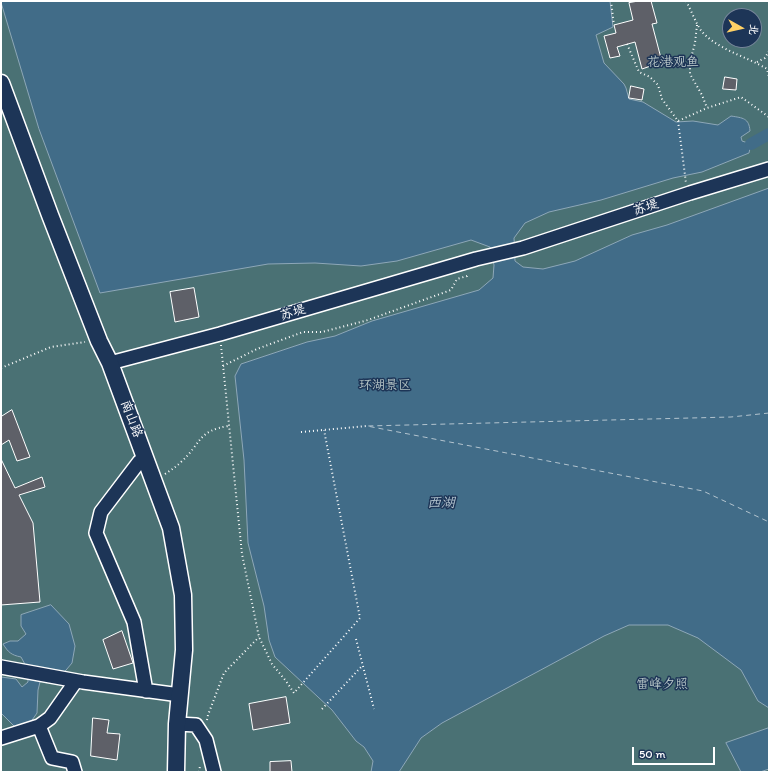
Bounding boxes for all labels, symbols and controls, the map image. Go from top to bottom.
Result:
north arrow [722,8,762,48]
text: 北 [746,23,761,36]
park label: 花港观鱼 [647,55,699,71]
street label: 苏堤 [631,197,661,219]
street label: 苏堤 [278,302,308,324]
park label: 环湖景区 [359,378,411,394]
street label: 南山路 [117,398,145,440]
water label: 西湖 [427,495,455,511]
park label: 雷峰夕照 [636,677,688,693]
scale bar [634,739,717,765]
text: 50 m [639,747,665,761]

